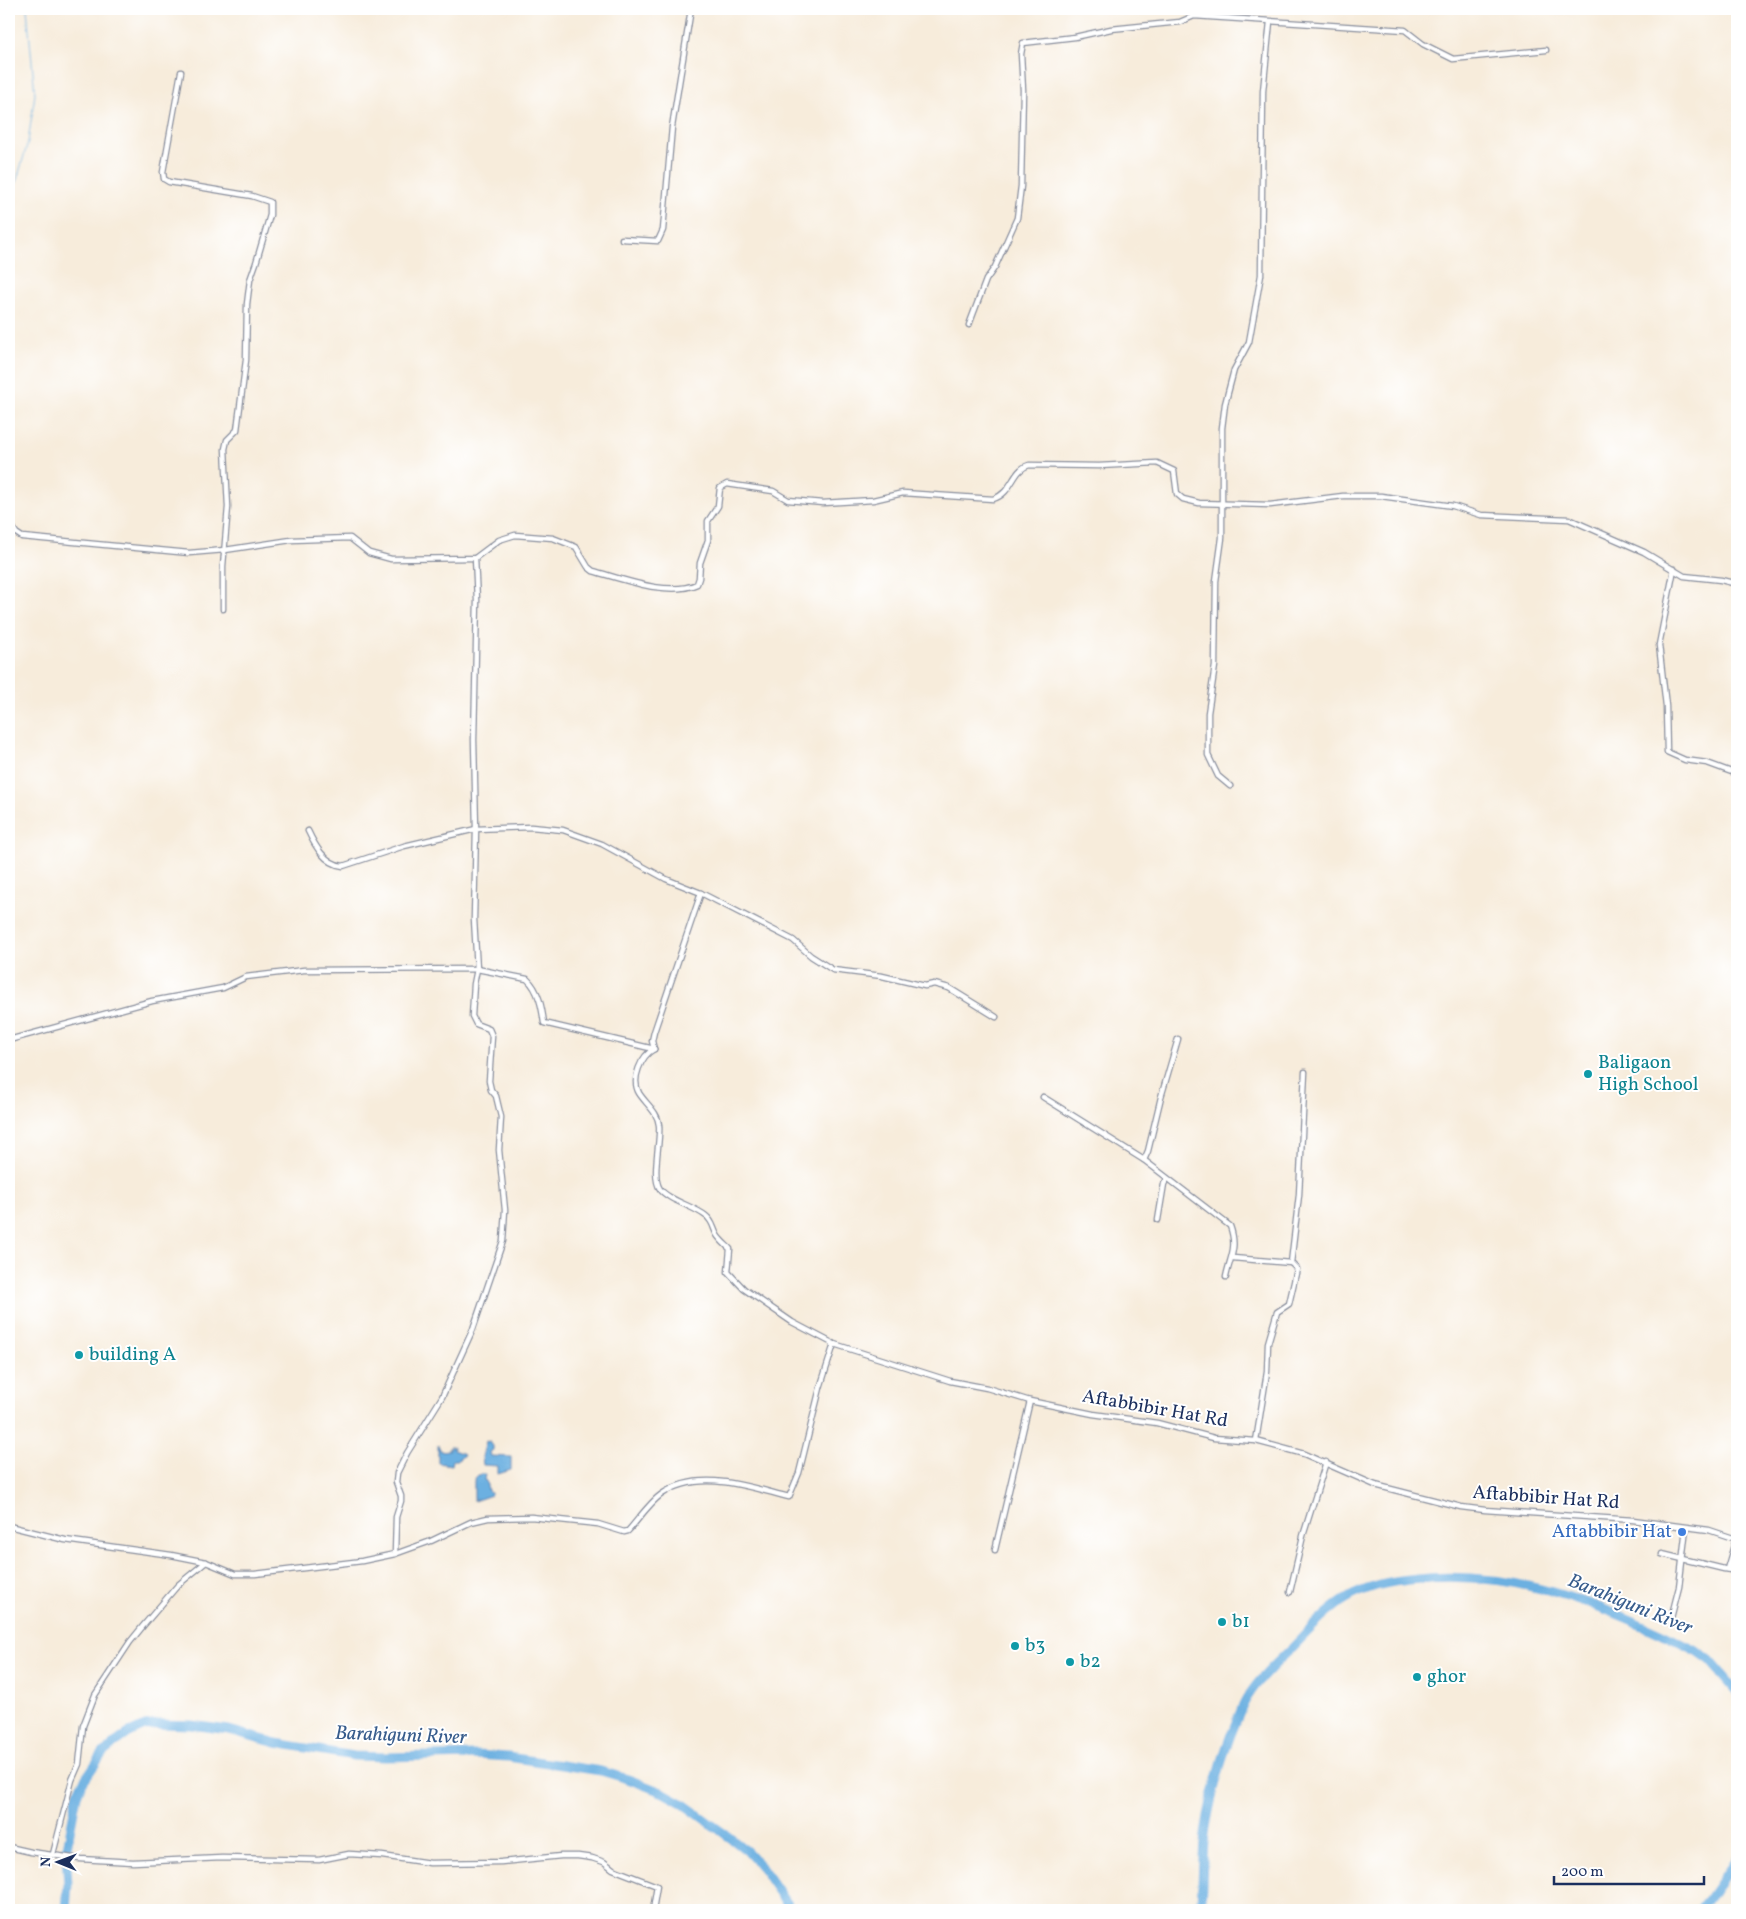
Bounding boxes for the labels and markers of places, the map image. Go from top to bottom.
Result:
place label: Baligaon High School [1598,1050,1699,1098]
marker: Baligaon High School [1582,1068,1594,1080]
place label: building A [89,1342,176,1368]
marker: building A [73,1349,85,1361]
place label: Aftabbibir Hat [1552,1519,1672,1545]
marker: Aftabbibir Hat [1676,1526,1688,1538]
place label: b1 [1232,1609,1250,1635]
marker: b1 [1216,1616,1228,1628]
place label: b3 [1025,1633,1045,1659]
marker: b3 [1009,1640,1021,1652]
place label: b2 [1080,1649,1101,1675]
marker: b2 [1064,1656,1076,1668]
place label: ghor [1427,1664,1466,1690]
marker: ghor [1411,1671,1423,1683]

